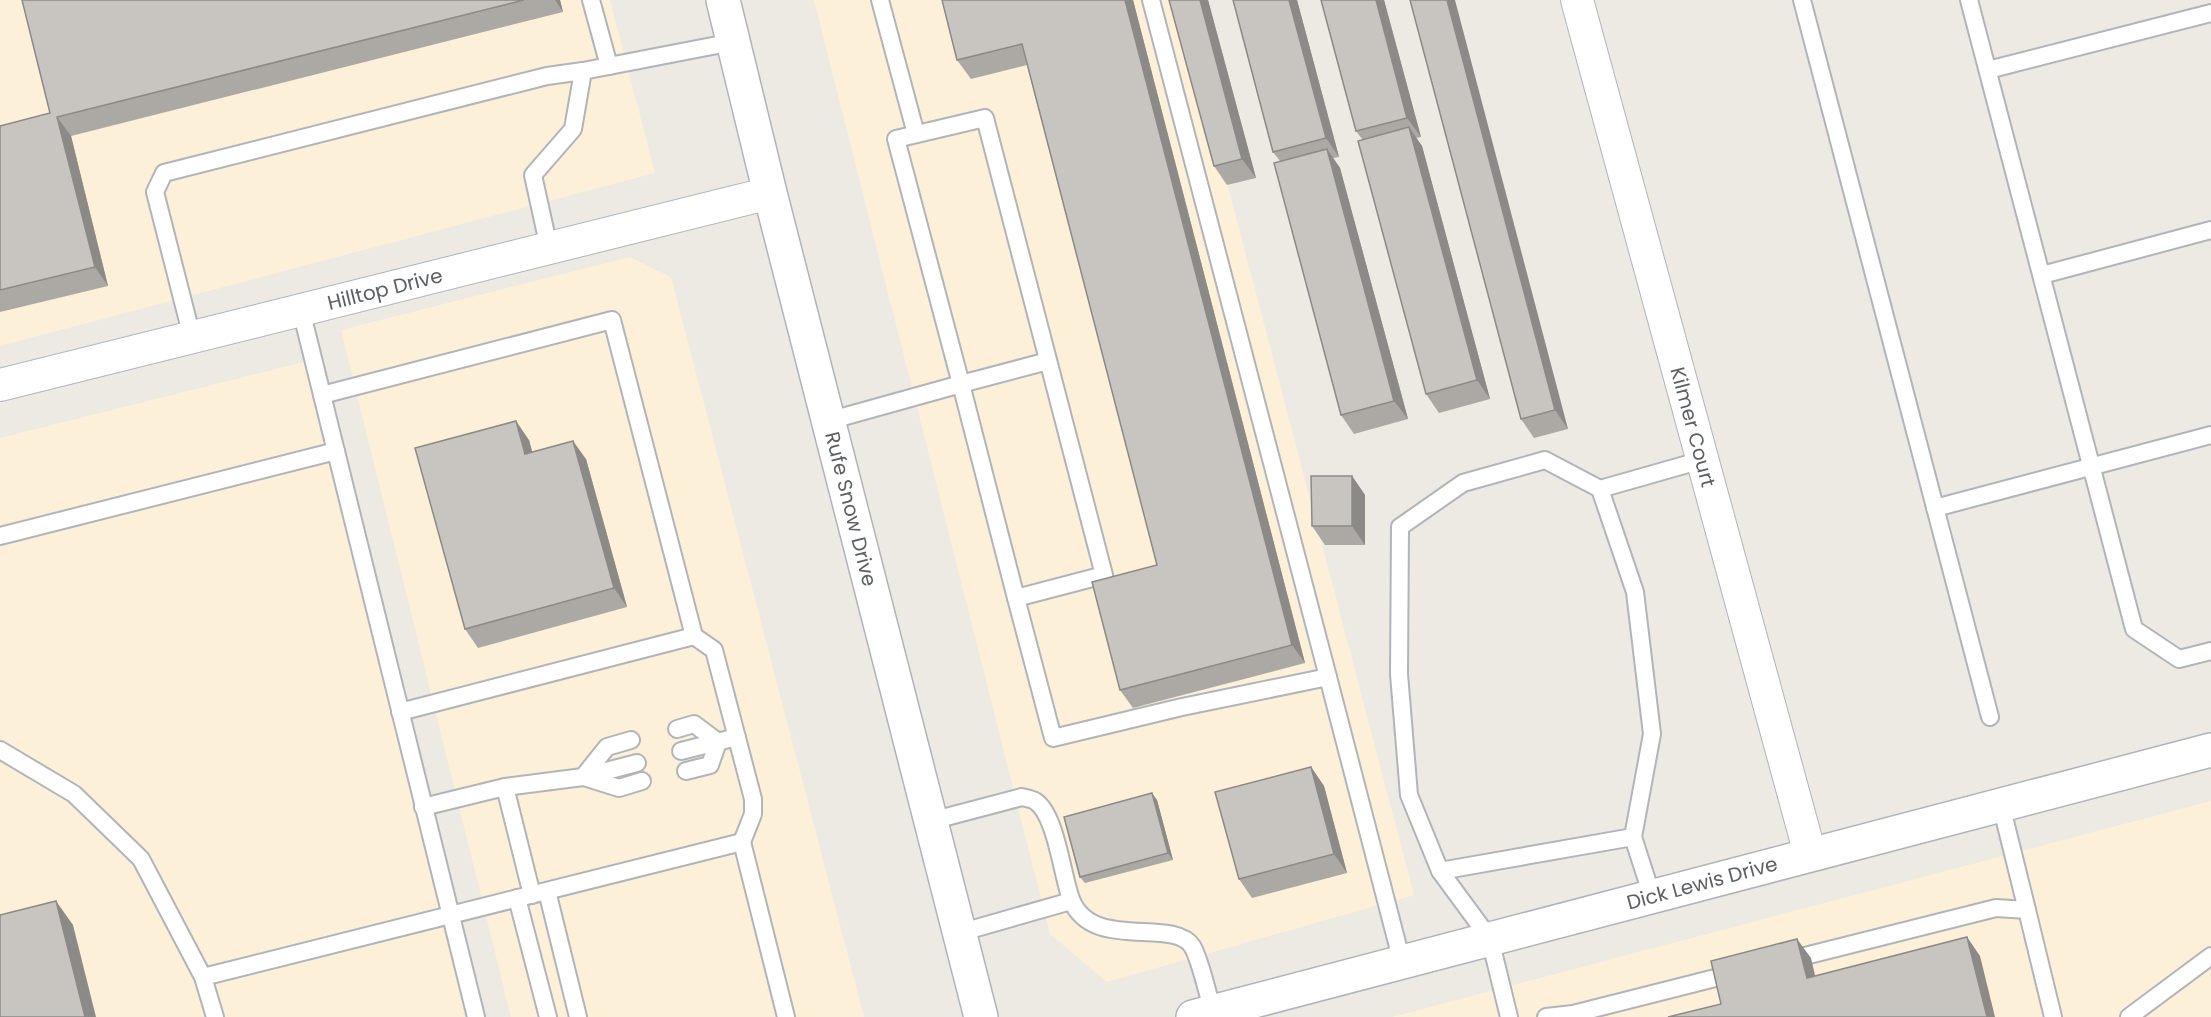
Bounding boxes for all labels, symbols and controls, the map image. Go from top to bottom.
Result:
street label: Hilltop Drive [325,261,445,317]
street label: Kilmer Court [1664,364,1722,490]
street label: Rufe Snow Drive [818,429,884,589]
street label: Dick Lewis Drive [1623,849,1781,917]

